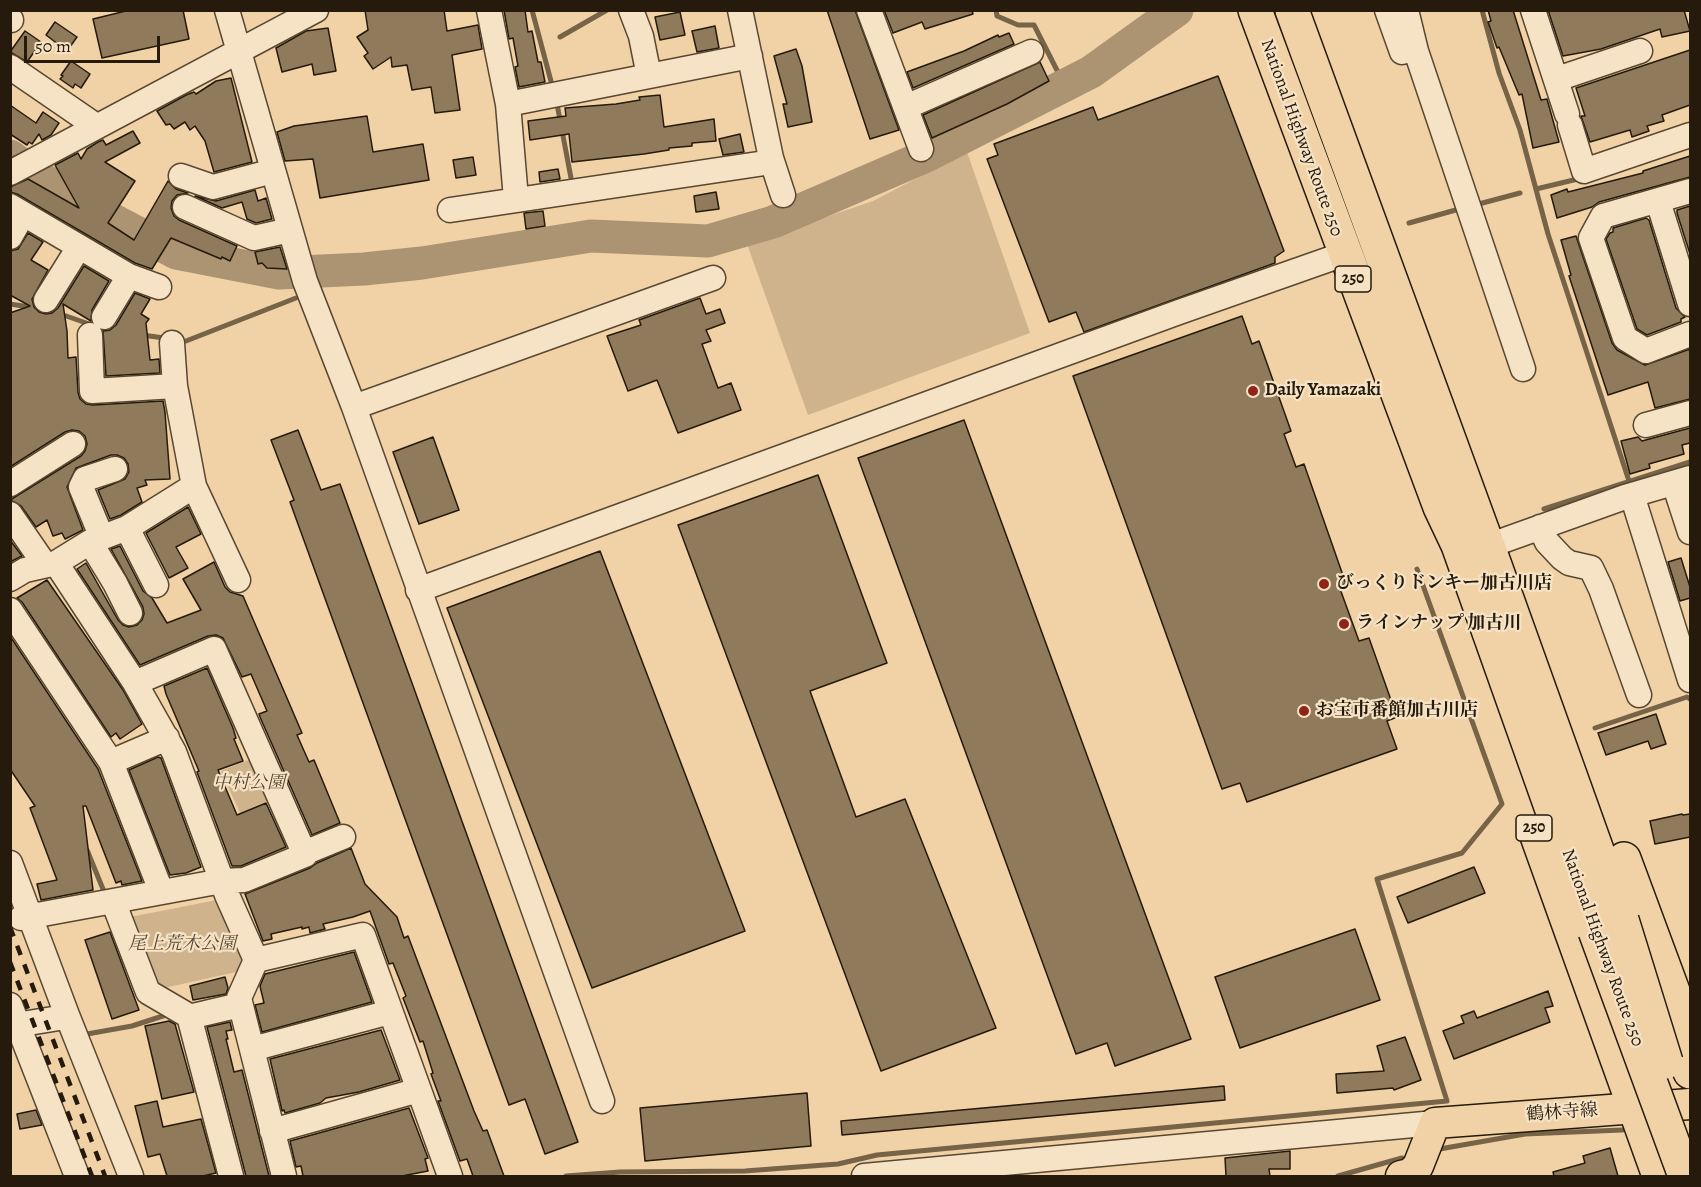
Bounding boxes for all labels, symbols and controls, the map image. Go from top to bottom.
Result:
scale bar [27,24,164,62]
text: 50 m [35,34,71,58]
street label: National Highway Route 250 [1255,36,1347,240]
road number: 250 [1335,266,1371,292]
place label: Daily Yamazaki [1265,380,1381,402]
marker: Daily Yamazaki [1246,384,1260,398]
place label: びっくりドンキー加古川店 [1336,573,1552,595]
marker: びっくりドンキー加古川店 [1317,577,1331,591]
place label: ラインナップ 加古川 [1356,613,1521,635]
marker: ラインナップ 加古川 [1337,617,1351,631]
place label: お宝市番館加古川店 [1316,700,1478,722]
marker: お宝市番館加古川店 [1297,704,1311,718]
park label: 中村公園 [213,773,285,795]
road number: 250 [1516,815,1552,841]
street label: National Highway Route 250 [1556,846,1648,1050]
park label: 尾上荒木公園 [128,934,236,956]
street label: 鶴林寺線 [1525,1100,1599,1126]

